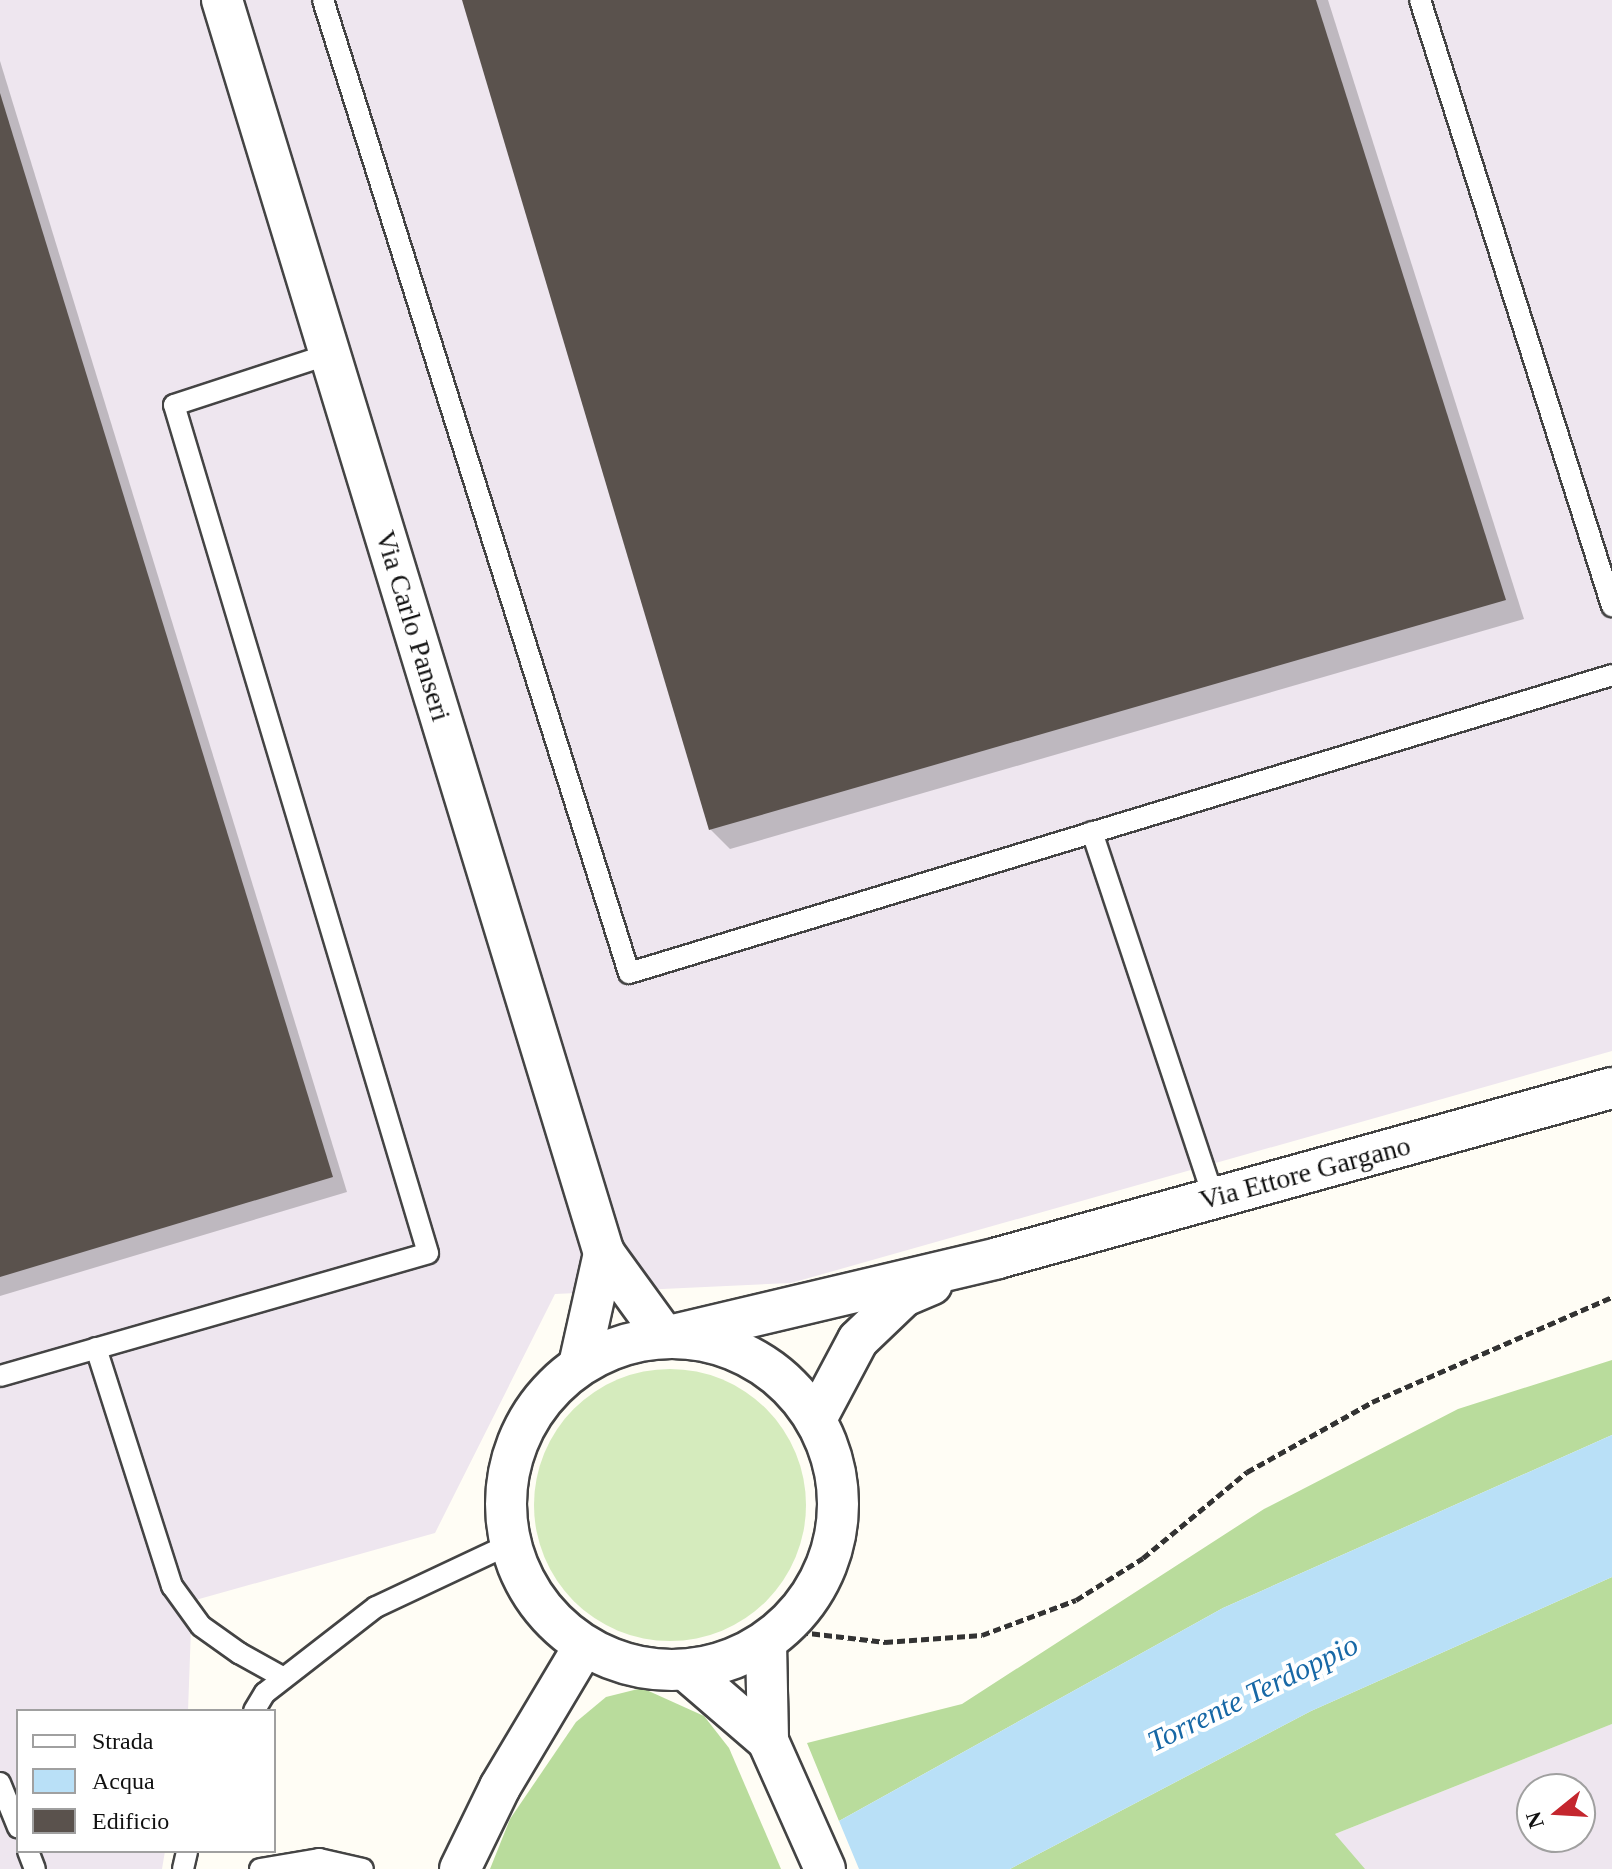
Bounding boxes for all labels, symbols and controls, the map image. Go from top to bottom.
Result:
street label: Via Carlo Panseri [368,527,458,725]
street label: Via Ettore Gargano [1196,1129,1414,1217]
water label: Torrente Terdoppio [1142,1626,1364,1760]
legend [16,1709,276,1853]
text: Strada [92,1728,153,1754]
text: Acqua [92,1768,155,1794]
north arrow [1516,1773,1596,1853]
text: Edificio [92,1808,169,1834]
text: N [1520,1809,1549,1831]

